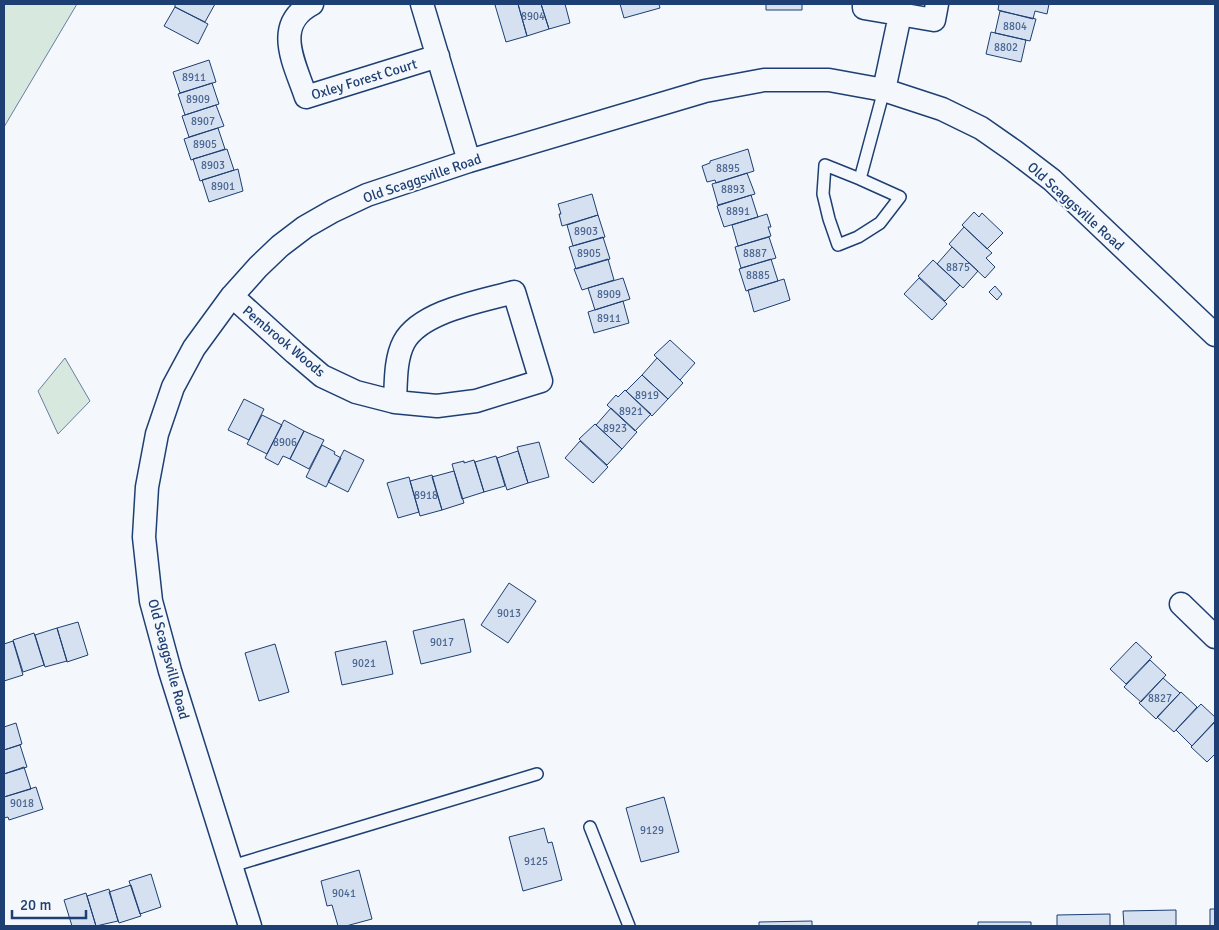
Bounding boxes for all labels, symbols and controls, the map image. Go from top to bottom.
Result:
house number: 8904 [521,10,545,23]
house number: 8804 [1003,20,1027,33]
house number: 8802 [994,41,1018,54]
street label: Oxley Forest Court [309,55,419,104]
house number: 8911 [182,71,206,84]
house number: 8909 [186,93,210,106]
house number: 8907 [191,115,215,128]
house number: 8905 [193,138,217,151]
street label: Old Scaggsville Road [361,150,484,207]
house number: 8903 [201,159,225,172]
street label: Old Scaggsville Road [1024,159,1127,254]
house number: 8895 [716,162,740,175]
house number: 8901 [211,180,235,193]
house number: 8893 [721,183,745,196]
house number: 8891 [726,205,750,218]
house number: 8903 [574,225,598,238]
house number: 8905 [577,247,601,260]
house number: 8887 [743,247,767,260]
house number: 8875 [946,261,970,274]
house number: 8885 [746,269,770,282]
house number: 8909 [597,288,621,301]
street label: Pembrook Woods [239,302,328,381]
house number: 8911 [597,312,621,325]
house number: 8919 [635,389,659,402]
house number: 8921 [619,405,643,418]
house number: 8923 [603,422,627,435]
house number: 8906 [273,436,297,449]
house number: 8918 [414,489,438,502]
street label: Old Scaggsville Road [144,597,193,721]
house number: 9013 [497,607,521,620]
house number: 9017 [430,636,454,649]
house number: 9021 [352,657,376,670]
house number: 8827 [1148,692,1172,705]
house number: 9018 [10,797,34,810]
house number: 9129 [640,824,664,837]
house number: 9125 [524,855,548,868]
house number: 9041 [332,887,356,900]
scale bar [12,888,86,920]
text: 20 m [20,896,51,914]

